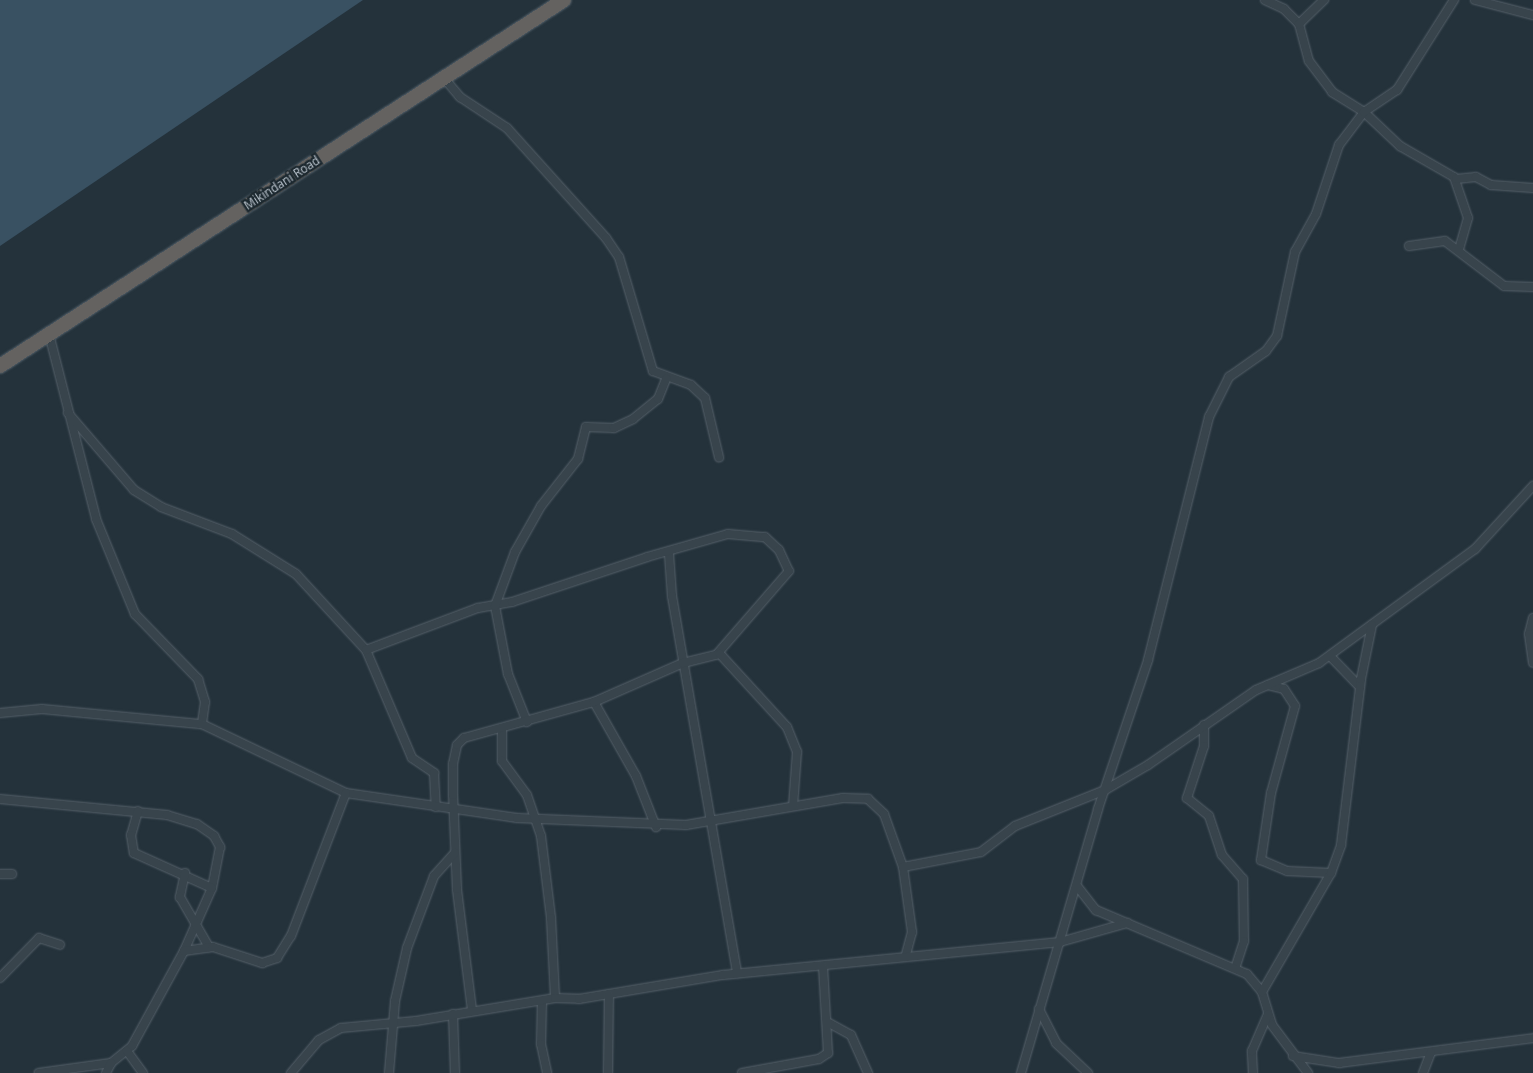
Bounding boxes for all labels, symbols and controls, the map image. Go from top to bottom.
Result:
street label: Mikindani Road [241,153,323,213]

